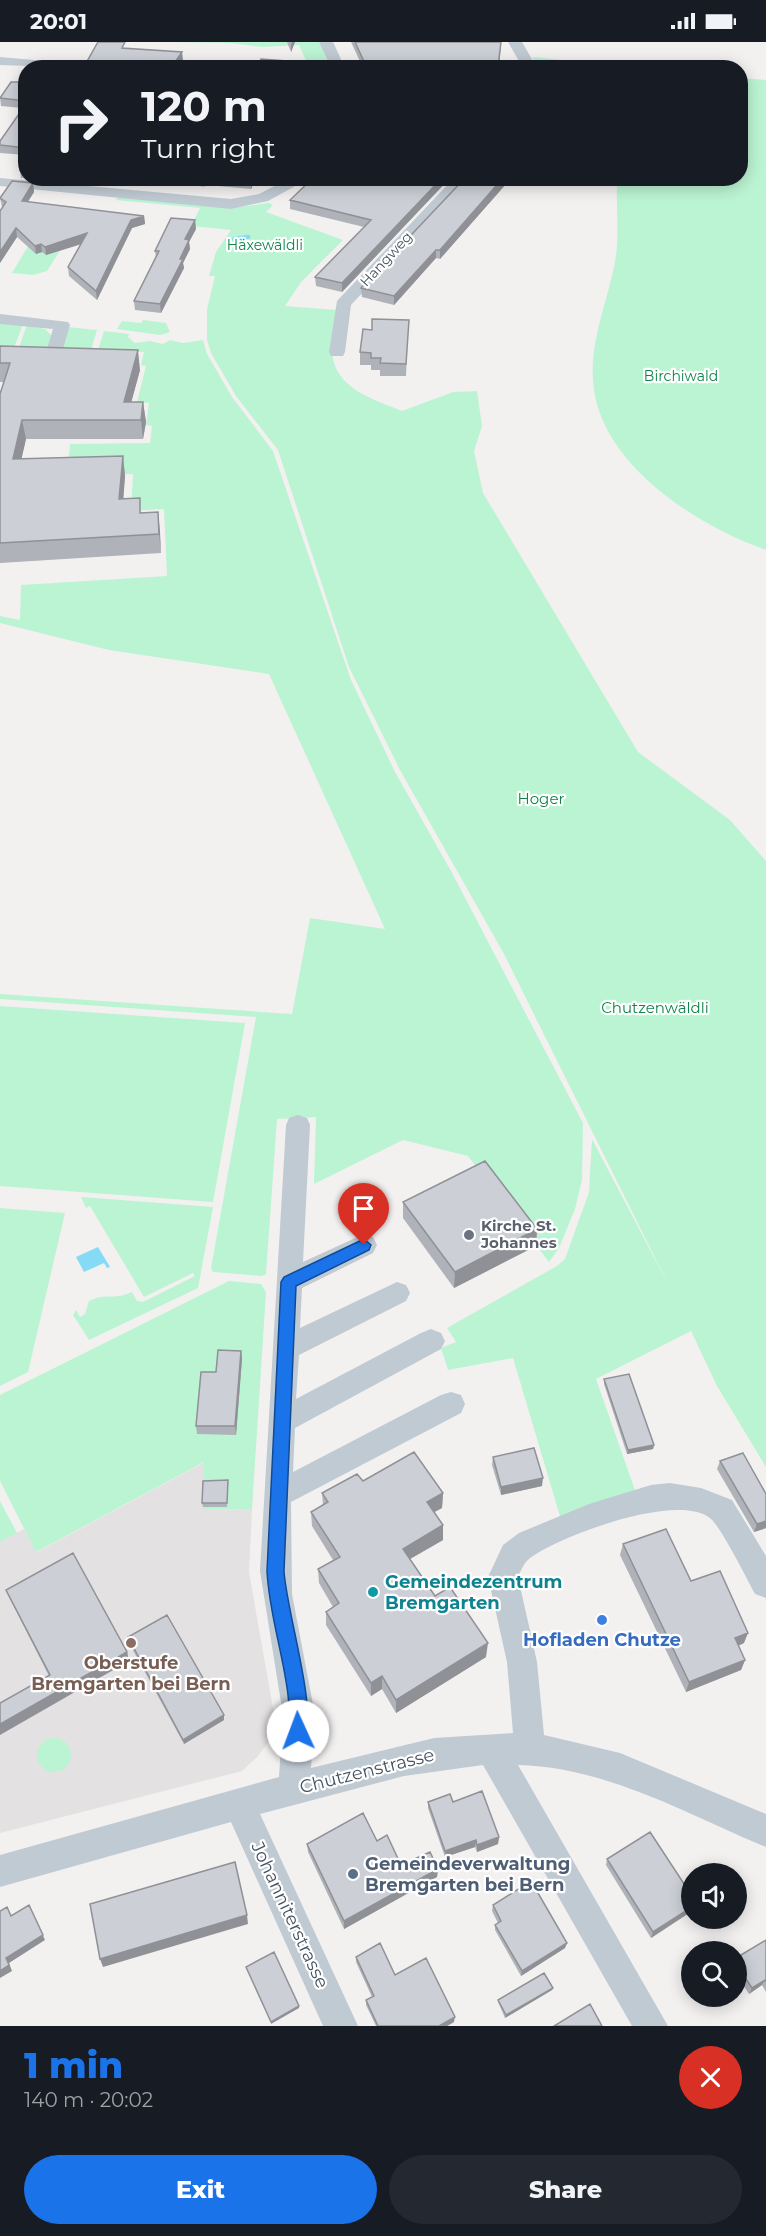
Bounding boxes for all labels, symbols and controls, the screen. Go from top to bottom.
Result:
text: 20:01 [30,8,87,35]
text: 120 m [141,80,267,132]
icon: right [42,84,120,162]
text: Turn right [141,132,276,165]
street label: Hangweg [356,228,416,290]
park label: Häxewäldli [227,236,303,254]
park label: Birchiwald [644,367,718,385]
park label: Hoger [518,789,564,808]
park label: Chutzenwäldli [601,998,709,1017]
pin [338,1183,389,1245]
icon: arrive [347,1192,380,1225]
place label: Kirche St. Johannes [480,1216,557,1252]
marker: Kirche St. Johannes [462,1228,476,1242]
place label: Gemeindezentrum Bremgarten [385,1571,562,1614]
marker: Gemeindezentrum Bremgarten [366,1585,380,1599]
marker: Hofladen Chutze [595,1613,609,1627]
place label: Hofladen Chutze [523,1629,681,1651]
marker: Oberstufe Bremgarten bei Bern [124,1636,138,1650]
place label: Oberstufe Bremgarten bei Bern [31,1652,231,1695]
position arrow [266,1699,330,1763]
street label: Chutzenstrasse [297,1744,437,1798]
street label: Johanniterstrasse [246,1837,334,1992]
place label: Gemeindeverwaltung Bremgarten bei Bern [365,1853,570,1896]
map controls [681,1863,747,2007]
button: sound [681,1863,747,1929]
marker: Gemeindeverwaltung Bremgarten bei Bern [346,1867,360,1881]
button: search [681,1941,747,2007]
text: 1 min [24,2043,123,2087]
button: close [679,2046,742,2109]
text: 140 m · 20:02 [24,2088,153,2112]
button: Exit [24,2155,377,2224]
button: Share [389,2155,742,2224]

